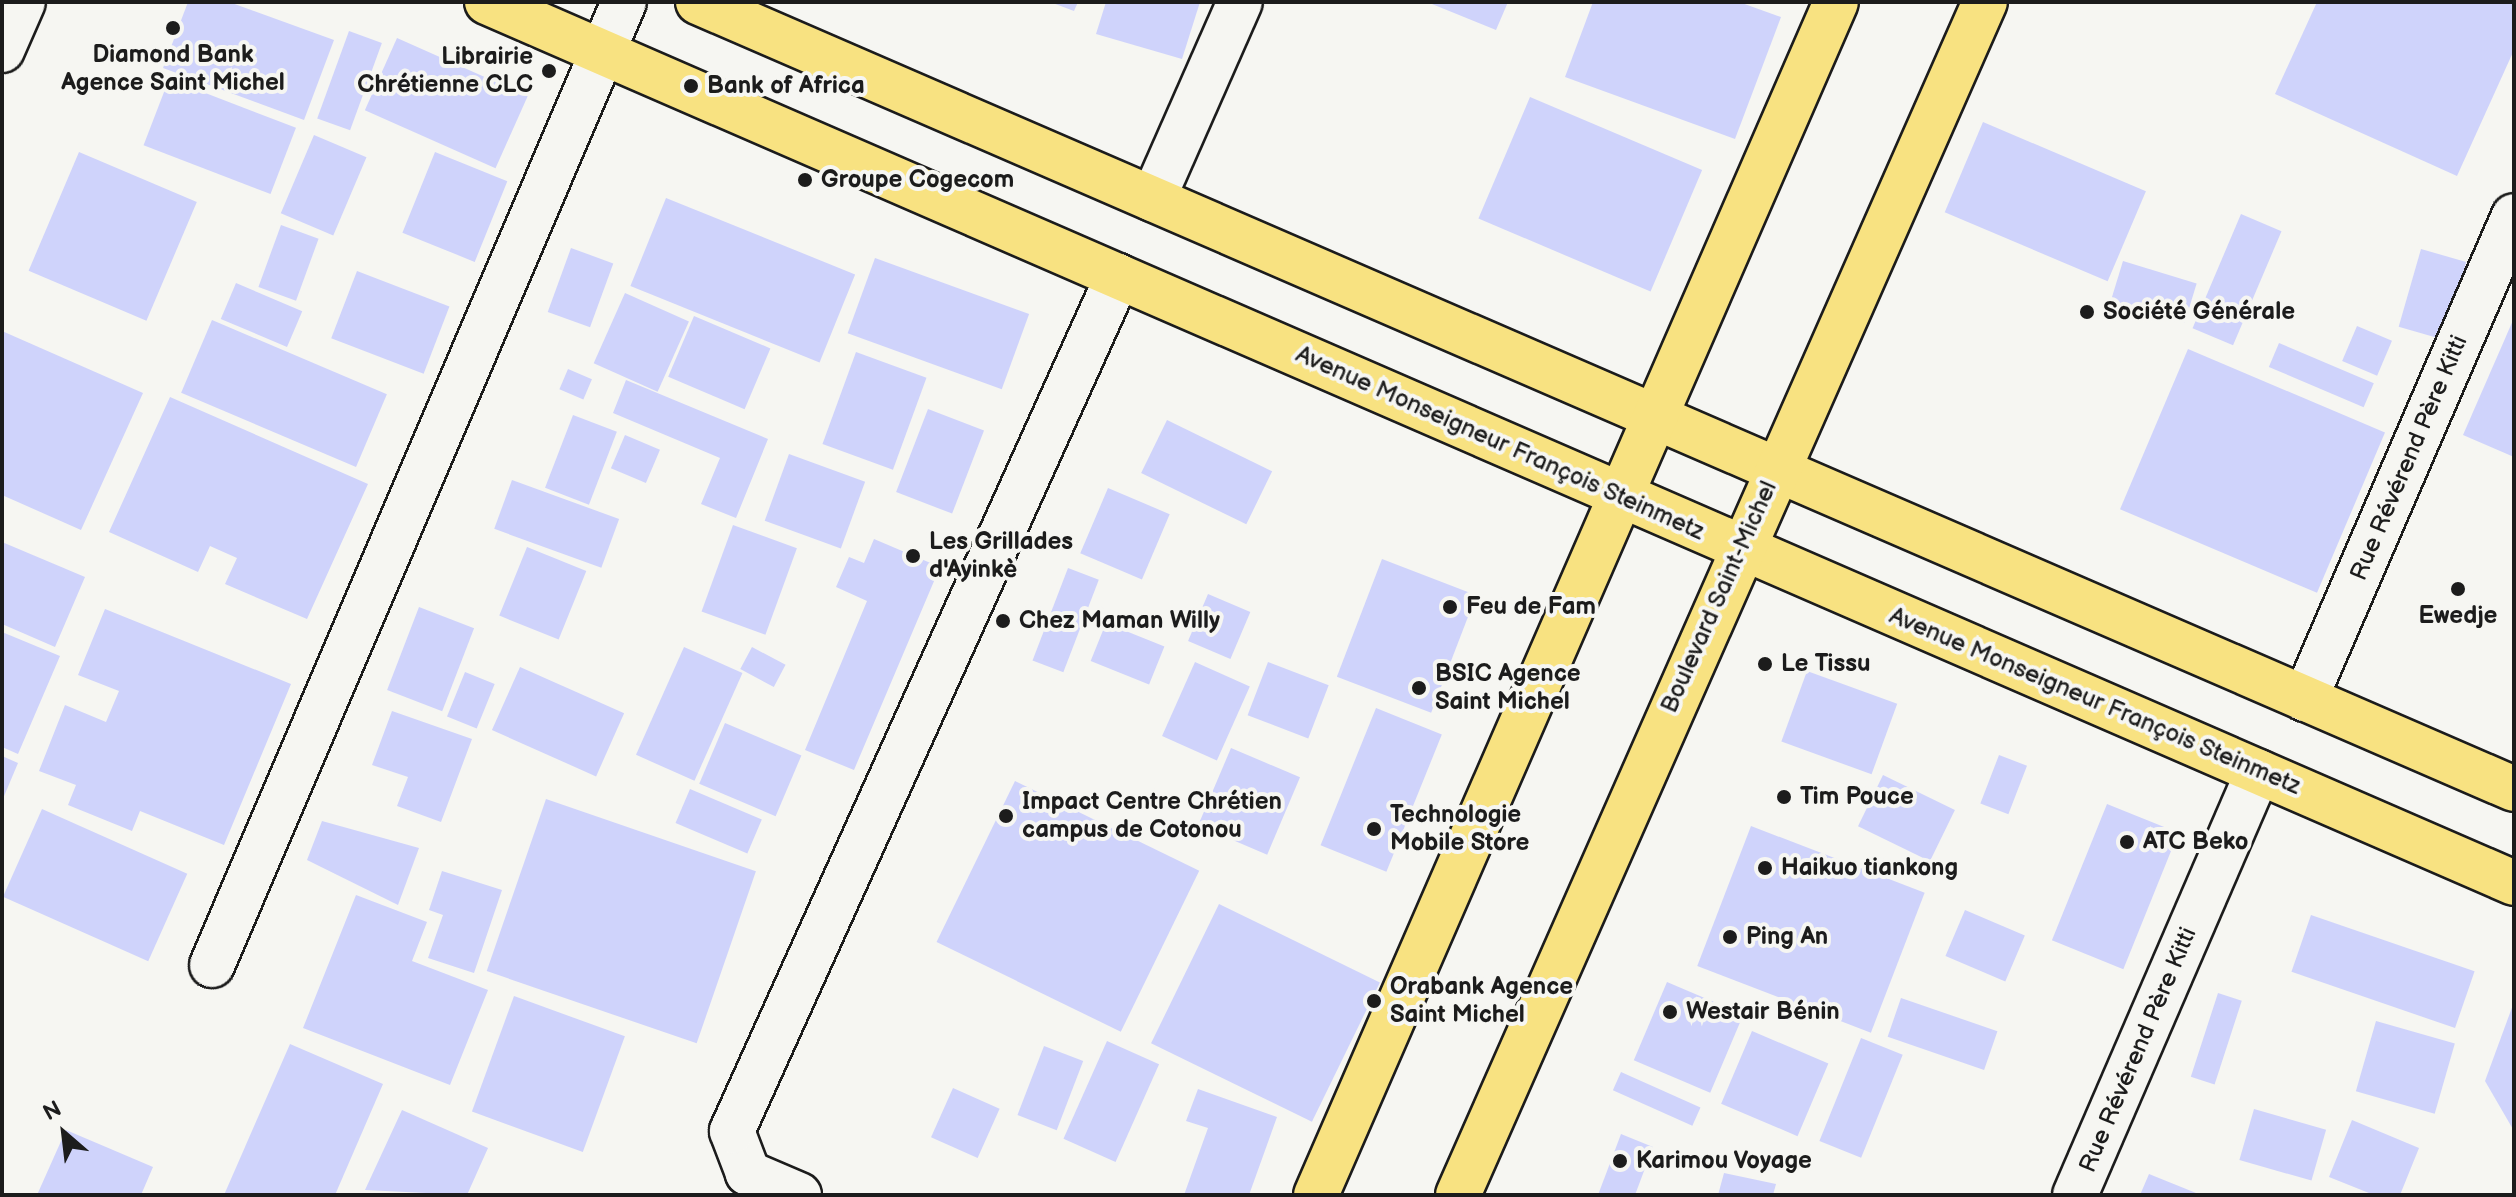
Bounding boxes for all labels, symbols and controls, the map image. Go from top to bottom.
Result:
marker: Diamond Bank Agence Saint Michel [164,19,182,37]
place label: Diamond Bank Agence Saint Michel [61,41,285,97]
place label: Librairie Chrétienne CLC [357,43,533,99]
marker: Librairie Chrétienne CLC [540,62,558,80]
place label: Bank of Africa [707,72,865,100]
marker: Bank of Africa [682,77,700,95]
place label: Groupe Cogecom [821,166,1014,194]
marker: Groupe Cogecom [796,171,814,189]
place label: Société Générale [2103,298,2295,326]
marker: Société Générale [2078,303,2096,321]
street label: Rue Révérend Père Kitti [2344,331,2474,585]
street label: Avenue Monseigneur François Steinmetz [1291,340,1709,546]
street label: Boulevard Saint-Michel [1655,476,1783,718]
place label: Les Grillades d'Ayinkè [929,528,1073,584]
marker: Les Grillades d'Ayinkè [904,547,922,565]
marker: Ewedje [2449,580,2467,598]
place label: Feu de Fam [1466,593,1596,621]
marker: Feu de Fam [1441,598,1459,616]
street label: Avenue Monseigneur François Steinmetz [1885,601,2305,801]
place label: Ewedje [2419,602,2497,630]
place label: Chez Maman Willy [1019,607,1220,635]
marker: Chez Maman Willy [994,612,1012,630]
place label: Le Tissu [1781,650,1871,678]
marker: Le Tissu [1756,655,1774,673]
place label: BSIC Agence Saint Michel [1435,660,1581,716]
marker: BSIC Agence Saint Michel [1410,679,1428,697]
place label: Tim Pouce [1800,783,1914,811]
place label: Impact Centre Chrétien campus de Cotonou [1022,788,1282,844]
marker: Tim Pouce [1775,788,1793,806]
place label: Technologie Mobile Store [1390,801,1529,857]
marker: Impact Centre Chrétien campus de Cotonou [997,807,1015,825]
marker: Technologie Mobile Store [1365,820,1383,838]
place label: ATC Beko [2143,828,2248,856]
marker: ATC Beko [2118,833,2136,851]
place label: Haikuo tiankong [1781,854,1958,882]
marker: Haikuo tiankong [1756,859,1774,877]
place label: Ping An [1746,923,1828,951]
street label: Rue Révérend Père Kitti [2073,923,2203,1177]
marker: Ping An [1721,928,1739,946]
place label: Orabank Agence Saint Michel [1390,973,1573,1029]
marker: Orabank Agence Saint Michel [1365,992,1383,1010]
place label: Westair Bénin [1686,998,1840,1026]
marker: Westair Bénin [1661,1003,1679,1021]
north arrow [24,1093,104,1173]
text: N [39,1096,66,1127]
place label: Karimou Voyage [1636,1147,1813,1175]
marker: Karimou Voyage [1611,1152,1629,1170]

